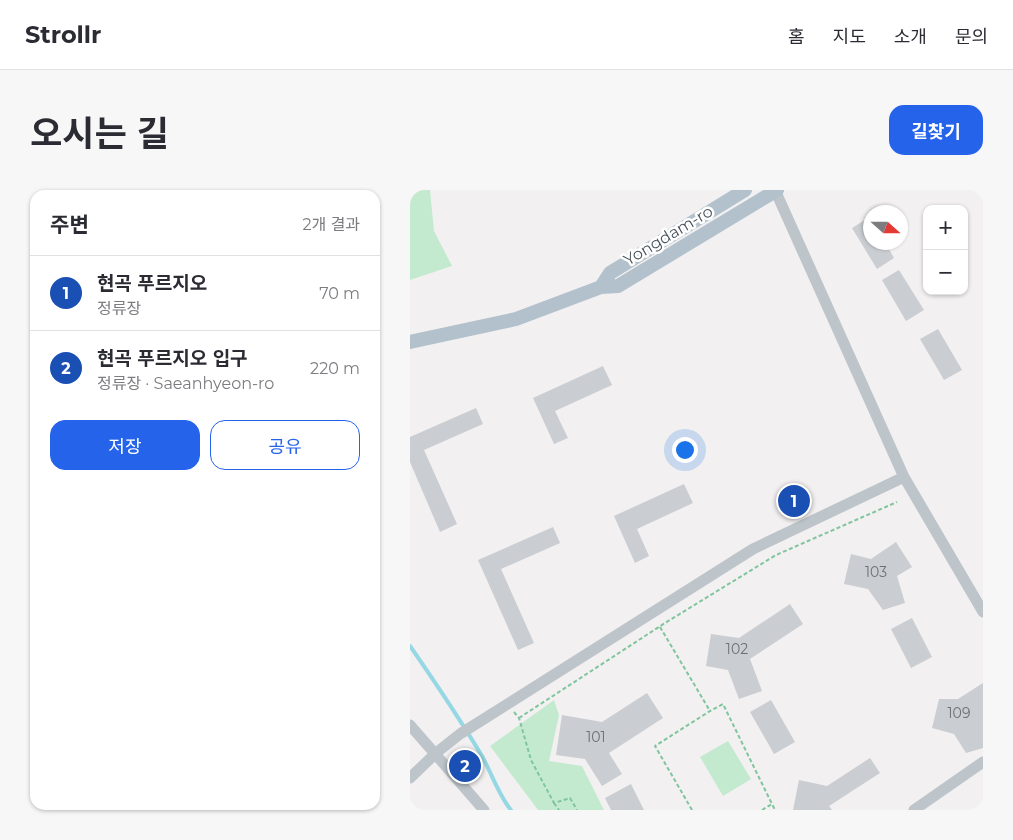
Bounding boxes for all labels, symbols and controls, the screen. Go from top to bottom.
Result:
text: Strollr [25,20,101,49]
text: 홈 [788,26,805,48]
text: 지도 [833,26,866,48]
text: 소개 [894,26,927,48]
text: 문의 [955,26,988,48]
button: 길찾기 [889,105,983,155]
text: 오시는 길 [30,112,169,155]
street label: Yongdam-ro [620,201,716,269]
north arrow [863,205,908,250]
map controls [923,205,968,295]
button: + [923,205,968,250]
text: 주변 [50,212,89,237]
text: 2개 결과 [303,215,360,234]
button: − [923,250,968,295]
text: 현곡 푸르지오 [97,272,207,295]
text: 1 [63,284,69,303]
text: 70 m [319,284,360,303]
text: 정류장 [97,299,141,318]
text: 현곡 푸르지오 입구 [97,347,248,370]
text: 2 [61,359,71,378]
text: 220 m [310,359,360,378]
text: 정류장 · Saeanhyeon-ro [97,374,274,393]
button: 저장 [50,420,200,470]
button: 공유 [210,420,360,470]
your location [672,437,698,463]
pin: 1 [778,482,810,520]
house number: 103 [865,563,887,581]
house number: 102 [726,640,748,658]
house number: 109 [948,704,970,722]
house number: 101 [586,728,606,746]
pin: 2 [449,747,481,785]

